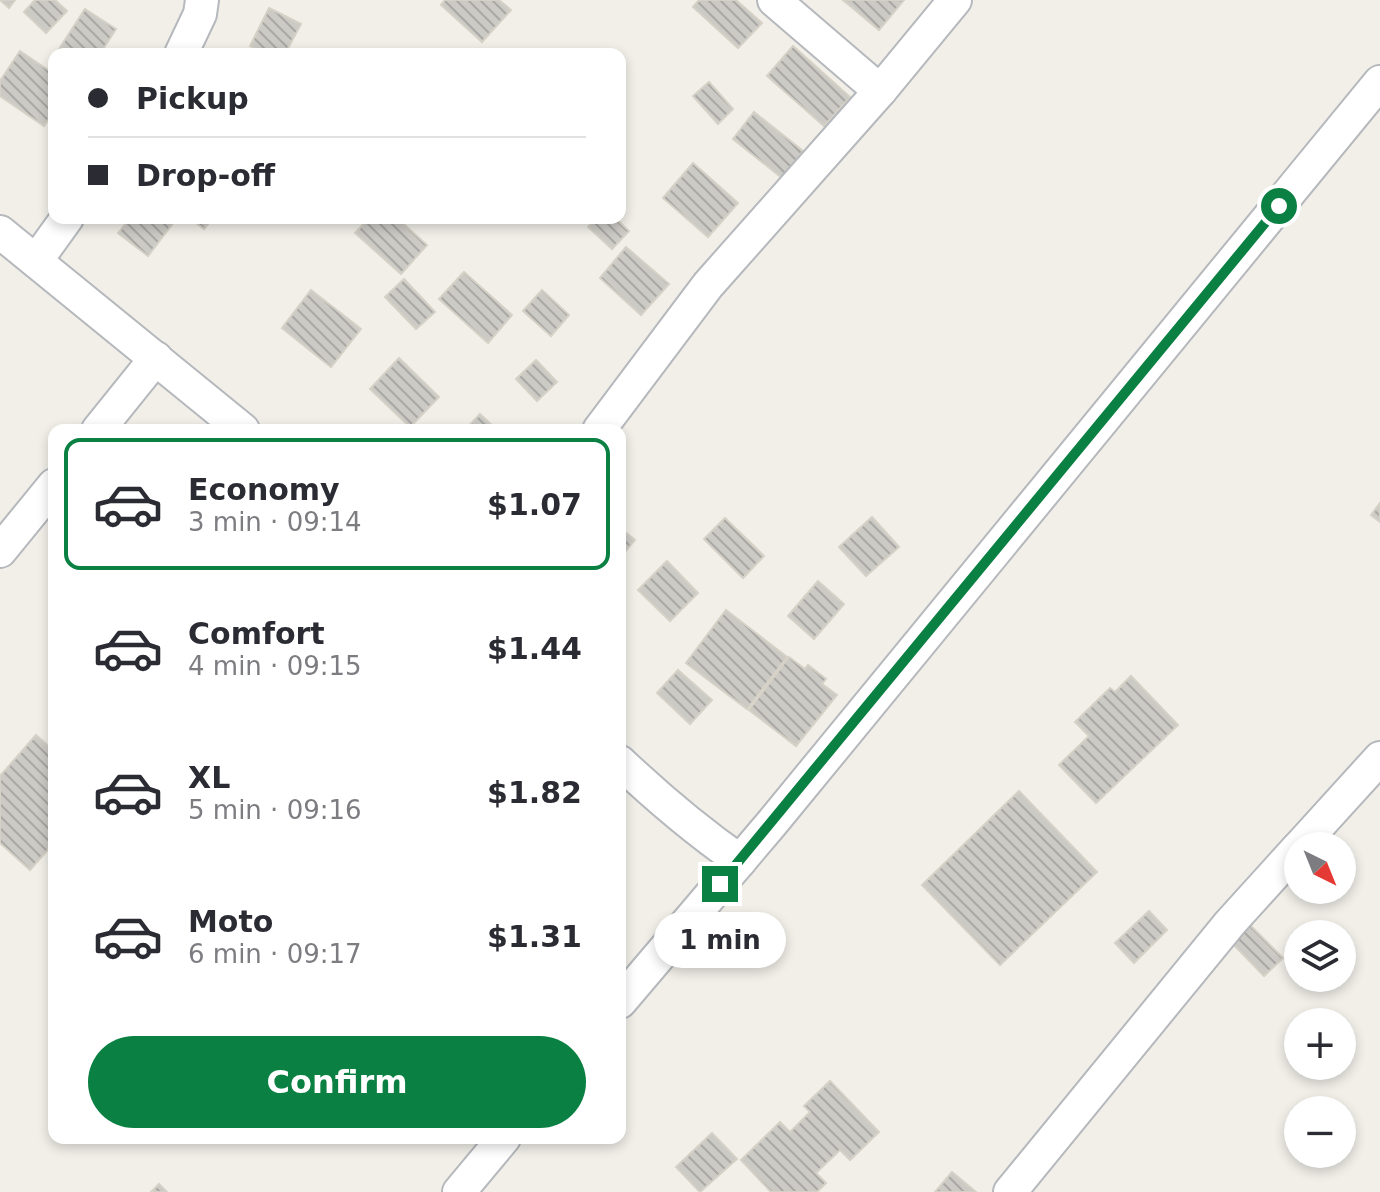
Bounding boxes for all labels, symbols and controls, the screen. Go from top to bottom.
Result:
text: Pickup [136,81,249,116]
text: Drop-off [136,158,275,193]
route start [1261,188,1297,224]
icon: car [92,468,164,540]
text: Economy [188,472,340,507]
text: $1.07 [487,487,582,522]
text: 3 min · 09:14 [188,507,362,537]
icon: car [92,612,164,684]
text: Comfort [188,616,325,651]
text: $1.44 [487,631,582,666]
text: 4 min · 09:15 [188,651,362,681]
icon: car [92,756,164,828]
text: XL [188,760,230,795]
text: $1.82 [487,775,582,810]
text: 5 min · 09:16 [188,795,362,825]
north arrow [1284,832,1356,904]
map controls [1284,832,1356,1168]
route end [702,866,738,902]
icon: car [92,900,164,972]
text: Moto [188,904,273,939]
callout: 1 min [654,912,786,968]
text: $1.31 [487,919,582,954]
button: layers [1284,920,1356,992]
text: 1 min [679,925,761,955]
text: 6 min · 09:17 [188,939,362,969]
button: + [1284,1008,1356,1080]
button: Confirm [88,1036,586,1128]
button: − [1284,1096,1356,1168]

